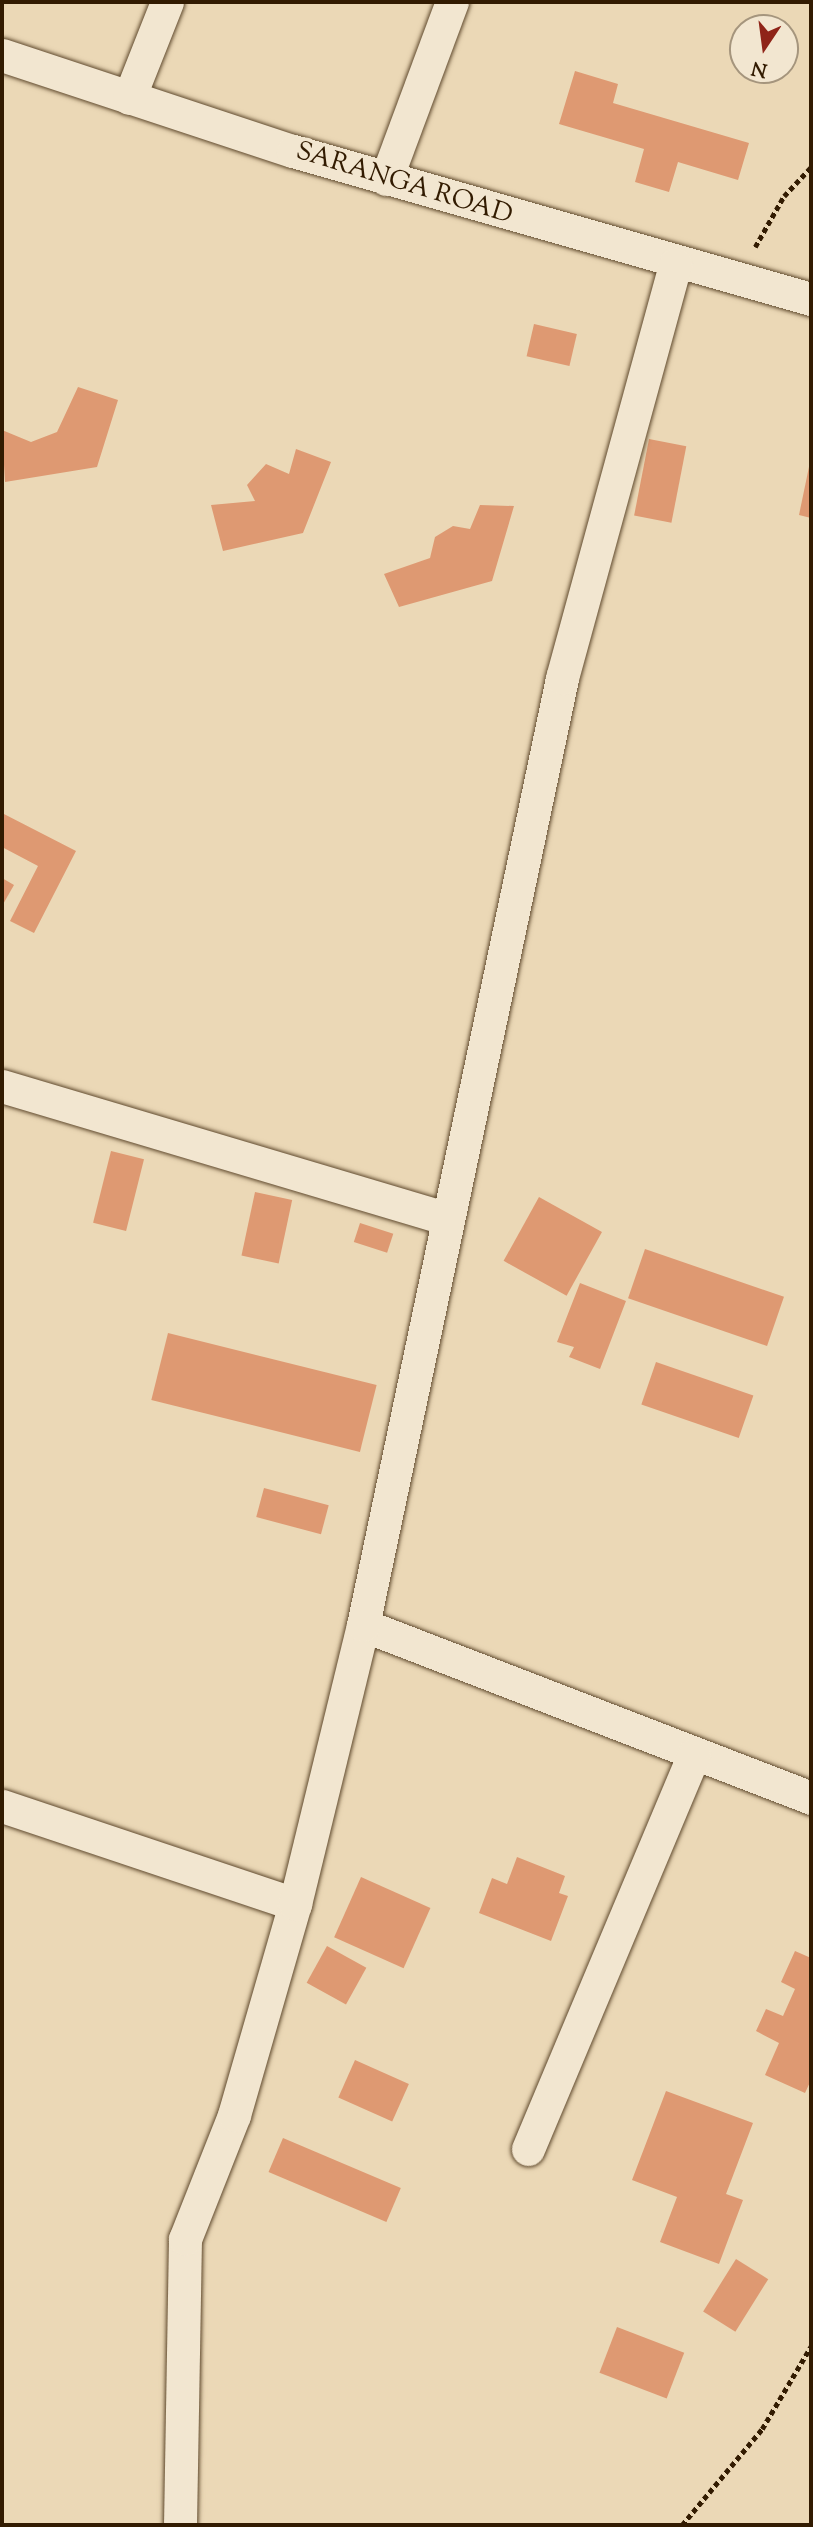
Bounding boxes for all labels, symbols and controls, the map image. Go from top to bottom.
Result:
north arrow [729,14,799,84]
text: N [749,53,770,83]
street label: SARANGA ROAD [292,136,516,232]

